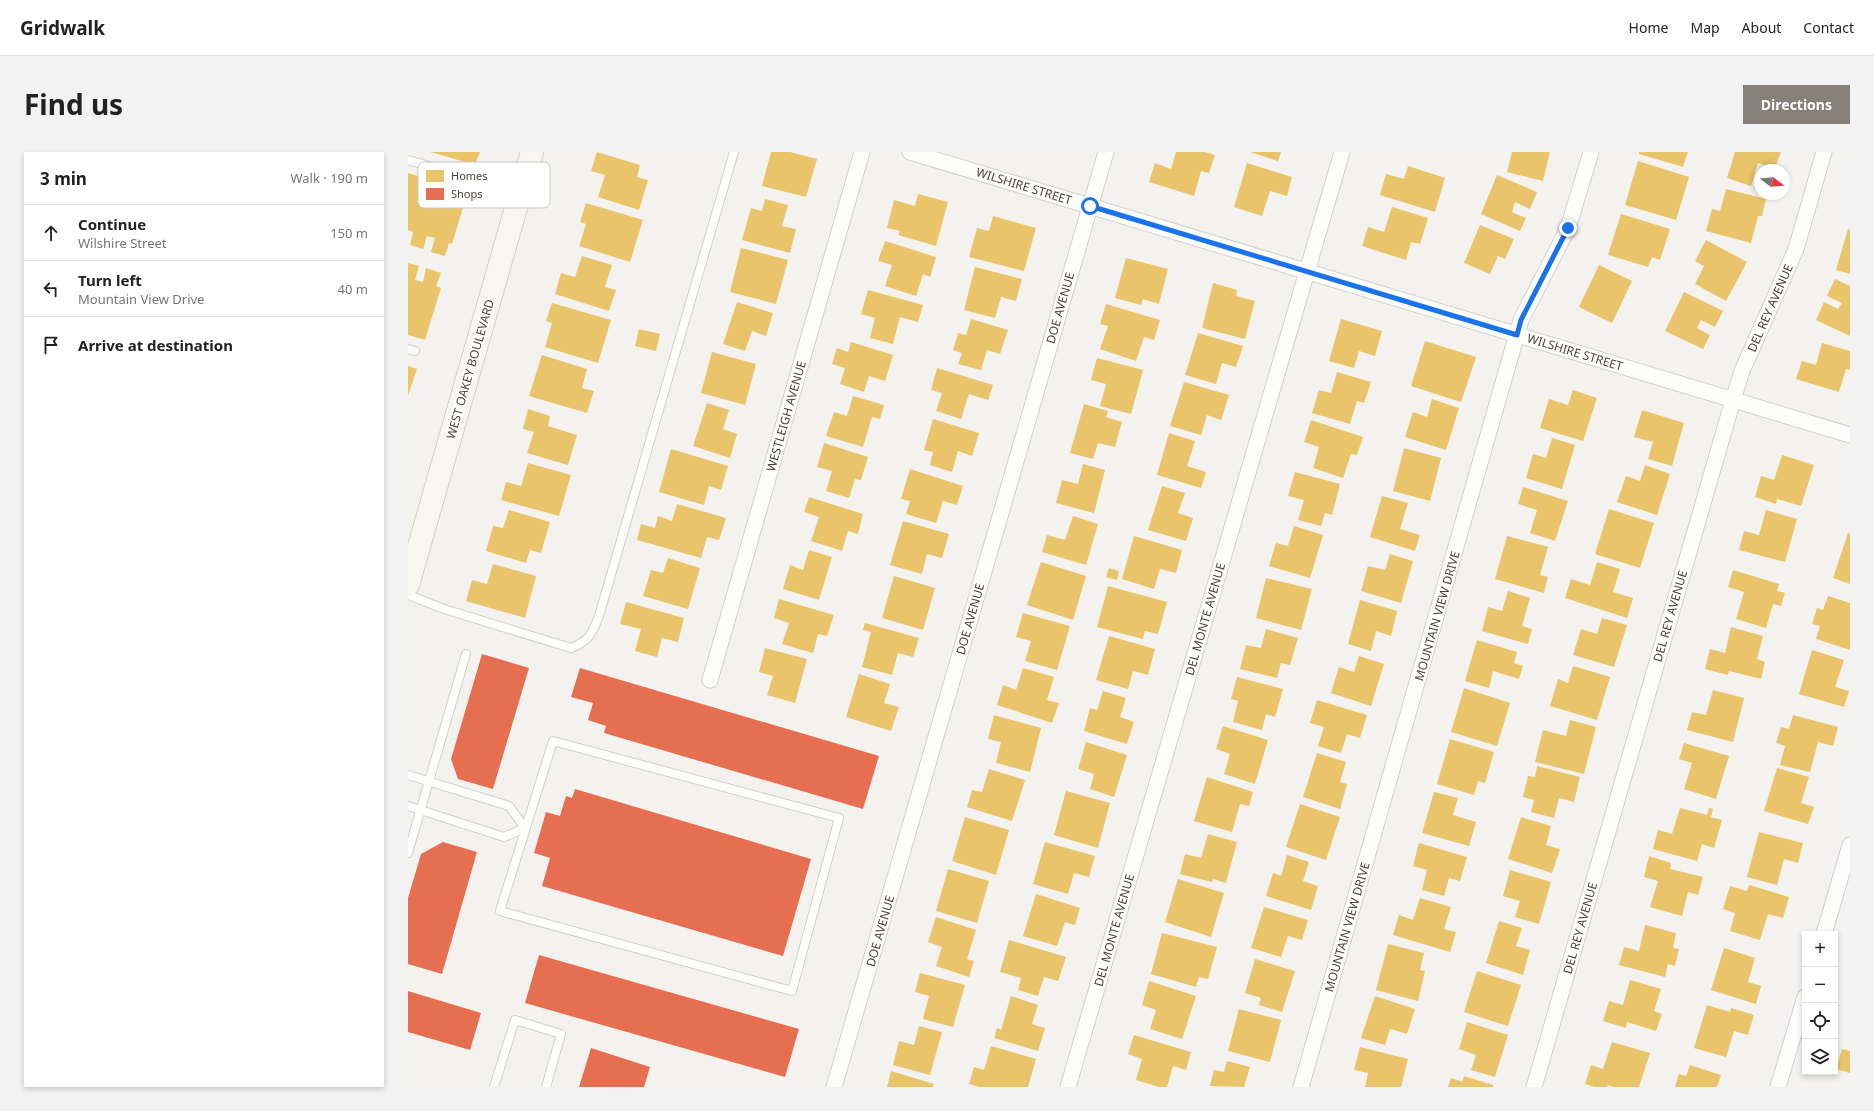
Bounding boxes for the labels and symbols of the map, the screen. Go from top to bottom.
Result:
legend [418,162,550,208]
street label: WILSHIRE STREET [974,163,1074,209]
north arrow [1754,164,1790,200]
text: Homes [451,168,488,183]
text: Shops [451,186,483,201]
route start [1081,197,1099,215]
route end [1559,219,1577,237]
street label: DEL REY AVENUE [1743,261,1797,355]
street label: DOE AVENUE [1042,270,1078,346]
street label: WEST OAKEY BOULEVARD [442,297,498,441]
street label: WILSHIRE STREET [1525,329,1625,375]
street label: WESTLEIGH AVENUE [762,359,810,473]
street label: MOUNTAIN VIEW DRIVE [1410,549,1464,683]
street label: DEL MONTE AVENUE [1181,561,1229,677]
street label: DEL REY AVENUE [1649,568,1691,664]
street label: DOE AVENUE [952,581,988,657]
street label: MOUNTAIN VIEW DRIVE [1320,860,1374,994]
street label: DEL MONTE AVENUE [1090,872,1138,988]
street label: DEL REY AVENUE [1559,880,1601,976]
street label: DOE AVENUE [862,893,898,969]

